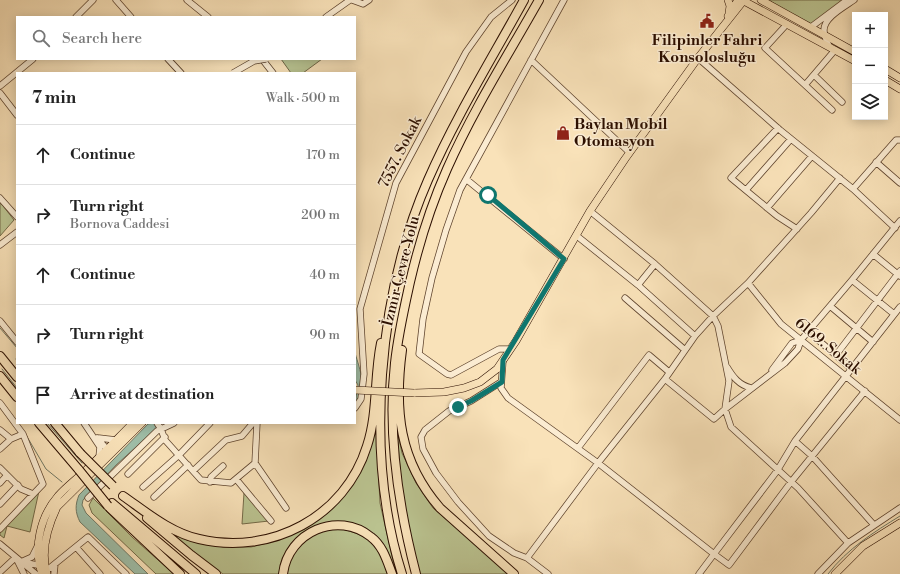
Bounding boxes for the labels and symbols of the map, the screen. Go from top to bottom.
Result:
public building icon: Filipinler Fahri Konsolosluğu [699,13,715,29]
place label: Filipinler Fahri Konsolosluğu [652,31,762,67]
street label: 7557. Sokak [374,112,427,191]
place label: Baylan Mobil Otomasyon [574,115,668,151]
shop icon: Baylan Mobil Otomasyon [555,125,571,141]
route start [479,186,497,204]
street label: İzmir Çevre Yolu [377,213,424,328]
street label: 6169. Sokak [791,313,866,379]
route end [449,398,467,416]

